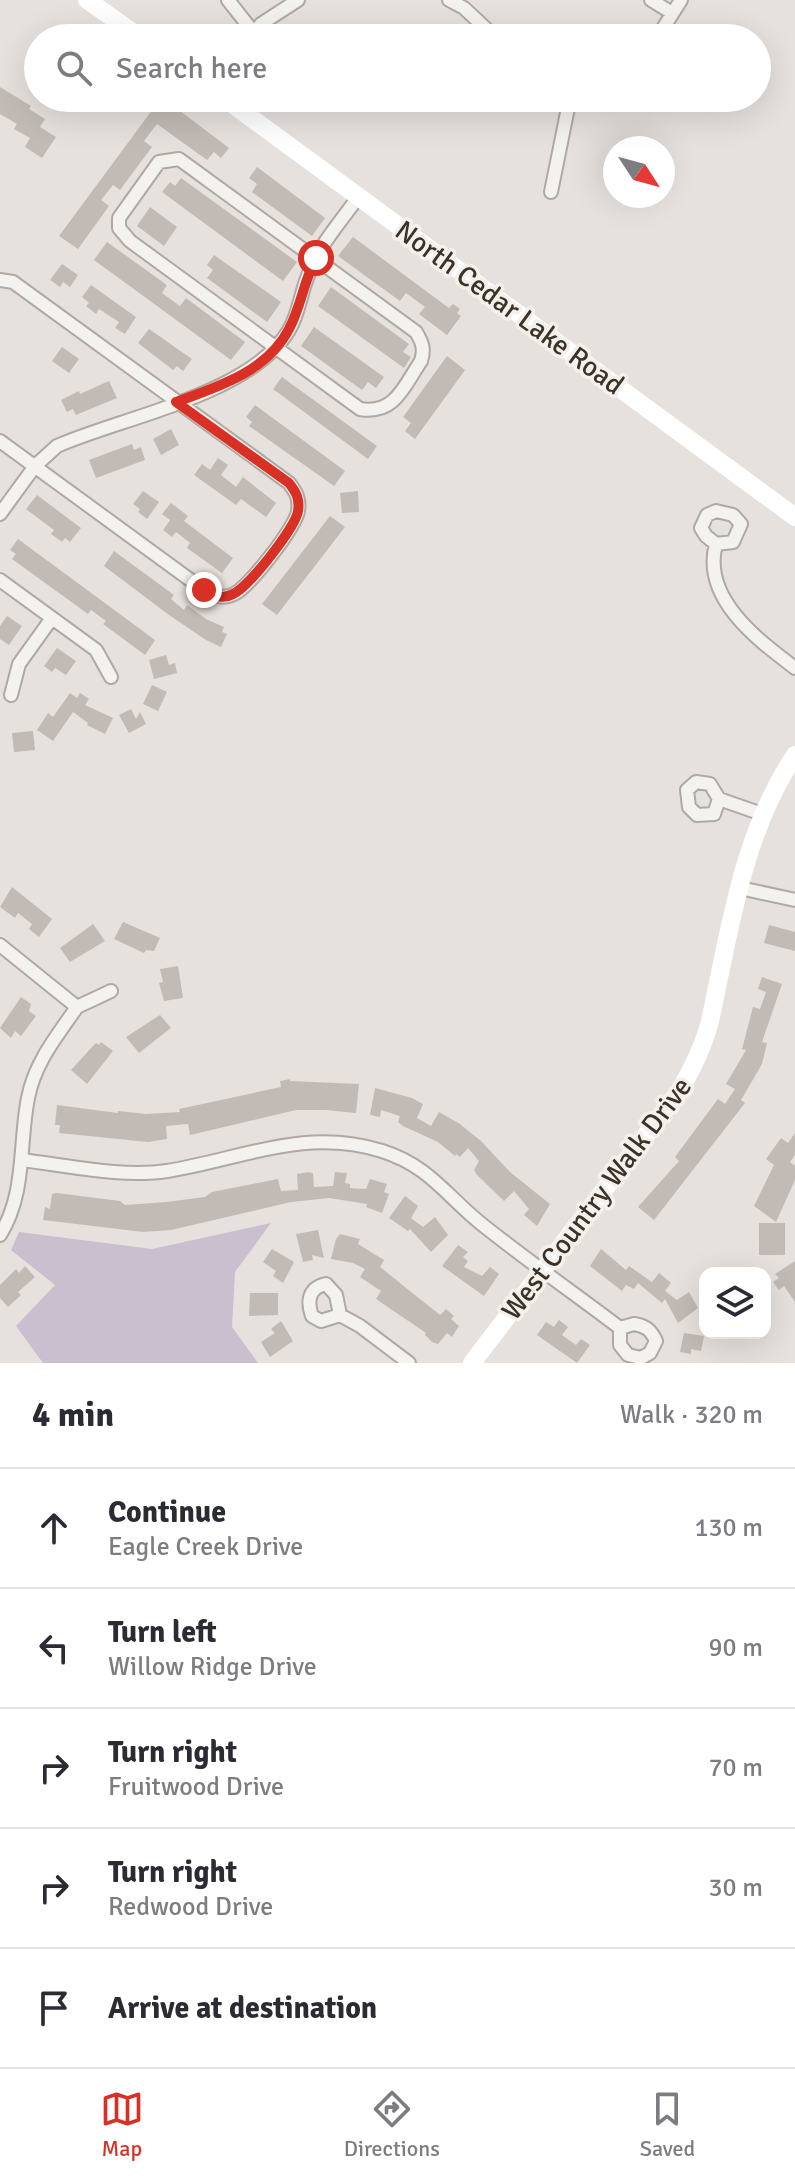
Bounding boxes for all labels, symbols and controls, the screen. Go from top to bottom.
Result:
search box [24,24,771,112]
icon: search [52,46,96,90]
text: Search here [116,50,267,87]
north arrow [603,136,675,208]
street label: North Cedar Lake Road [389,214,630,402]
route start [298,240,334,276]
route end [186,572,222,608]
street label: West Country Walk Drive [494,1071,699,1327]
map controls [699,1267,771,1339]
button: layers [699,1267,771,1339]
text: 4 min [32,1394,114,1436]
text: Walk · 320 m [620,1399,763,1431]
text: Continue [108,1494,226,1531]
icon: ahead [32,1506,76,1550]
text: 130 m [694,1512,763,1544]
text: Eagle Creek Drive [108,1531,303,1563]
text: Turn left [108,1614,217,1651]
icon: left [32,1626,76,1670]
text: 90 m [708,1632,763,1664]
text: Willow Ridge Drive [108,1651,317,1683]
text: Turn right [108,1734,237,1771]
icon: right [32,1746,76,1790]
text: 70 m [708,1752,763,1784]
text: Fruitwood Drive [108,1771,284,1803]
text: Turn right [108,1854,237,1891]
icon: right [32,1866,76,1910]
text: 30 m [708,1872,763,1904]
text: Redwood Drive [108,1891,273,1923]
icon: arrive [32,1986,76,2030]
text: Arrive at destination [108,1990,377,2027]
tab: Map [100,2087,144,2162]
tab: Directions [344,2087,440,2162]
tab: Saved [640,2087,695,2162]

